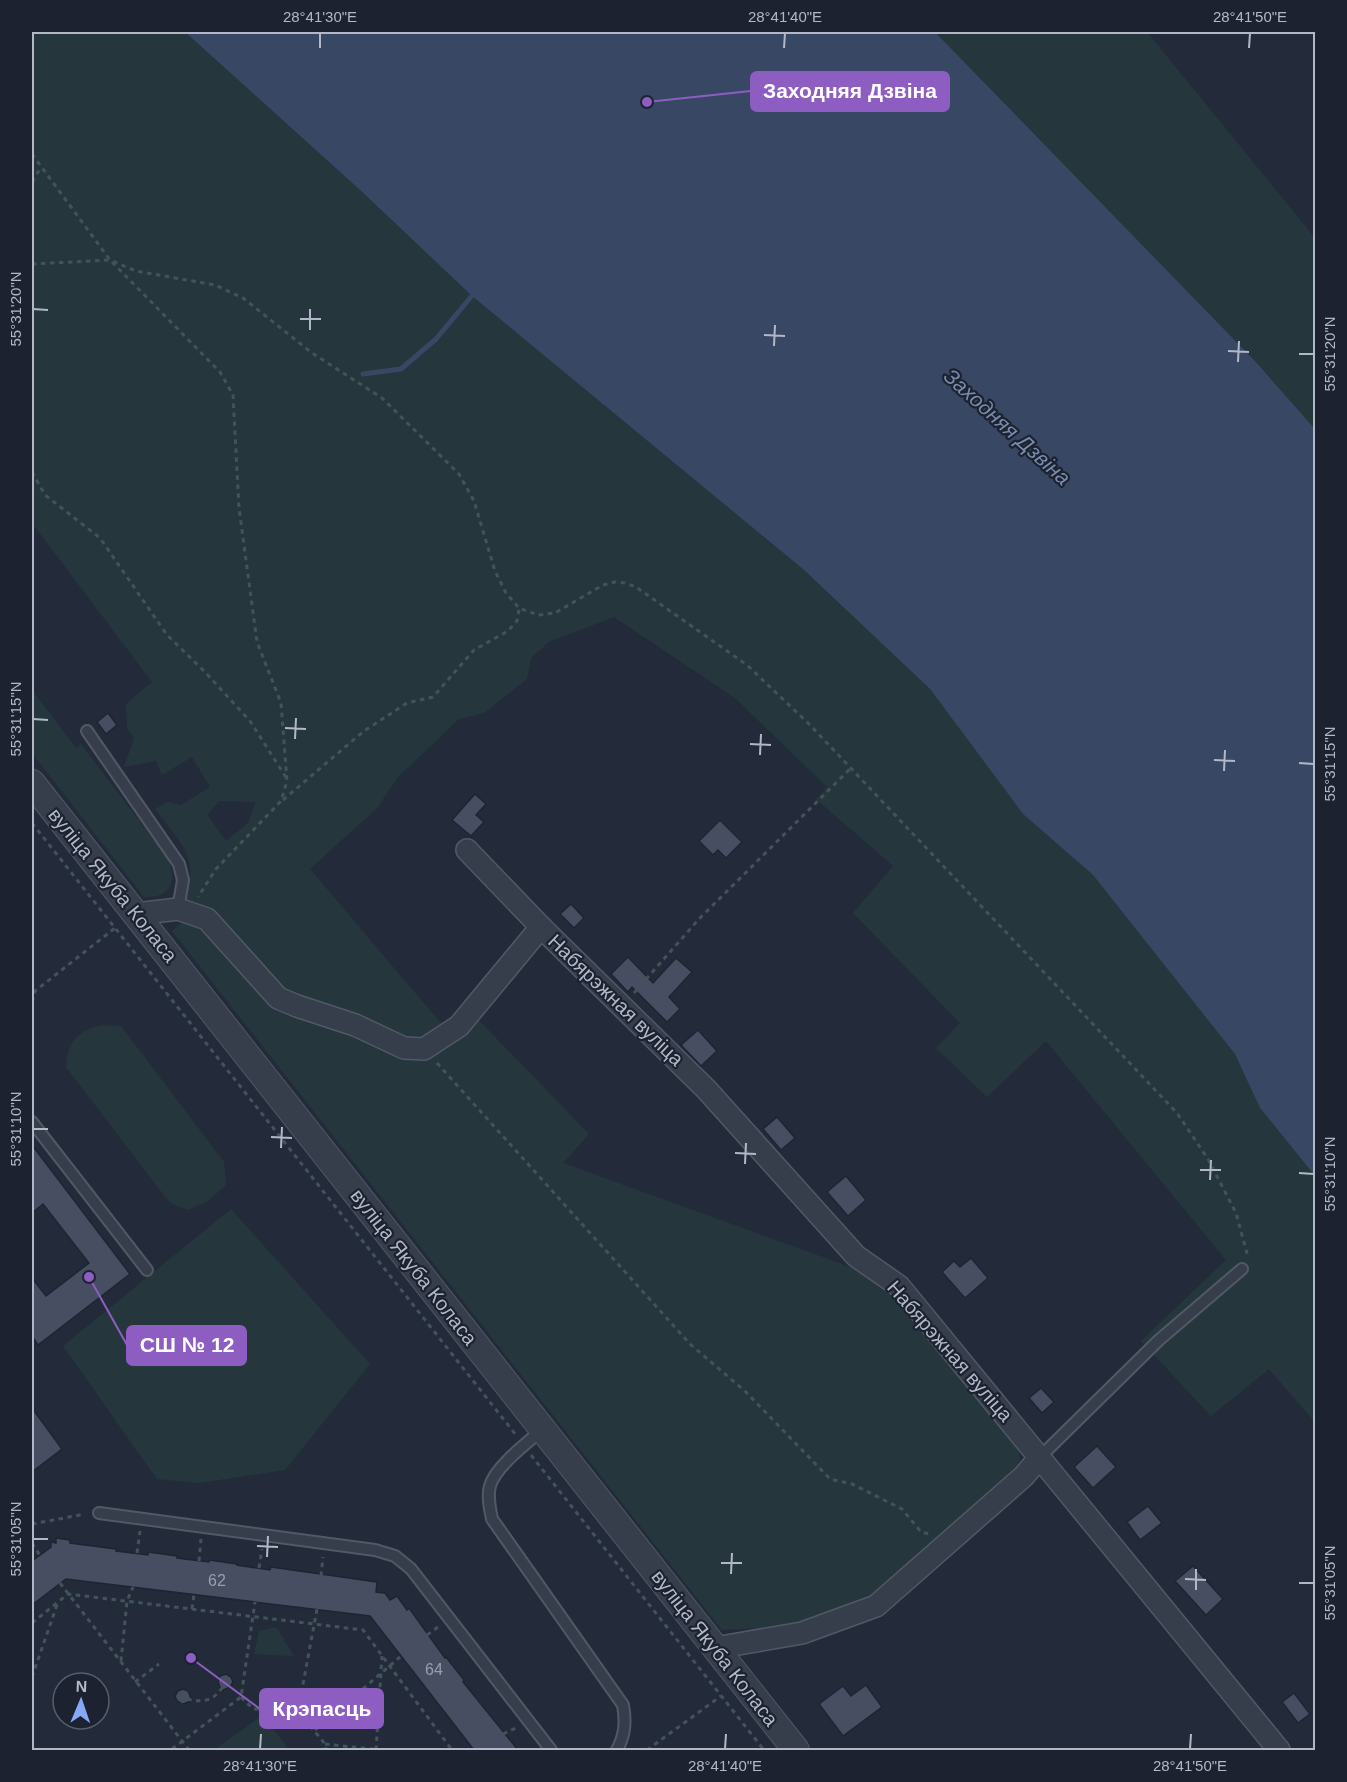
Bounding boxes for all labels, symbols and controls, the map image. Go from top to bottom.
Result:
text: 28°41'30"E [283,8,357,25]
text: 28°41'40"E [748,8,822,25]
text: 28°41'50"E [1213,8,1287,25]
callout: Заходняя Дзвіна [751,72,949,111]
text: Заходняя Дзвіна [763,79,937,102]
text: 55°31'20"N [7,271,24,347]
text: 55°31'20"N [1321,316,1338,392]
water label: Заходняя Дзвіна [940,364,1075,489]
text: 55°31'15"N [7,681,24,757]
text: 55°31'15"N [1321,726,1338,802]
street label: вуліца Якуба Коласа [44,804,182,967]
street label: Набярэжная вуліца [544,930,689,1071]
text: 55°31'10"N [7,1091,24,1167]
text: 55°31'10"N [1321,1136,1338,1212]
street label: вуліца Якуба Коласа [346,1185,482,1350]
street label: Набярэжная вуліца [883,1276,1018,1426]
callout: СШ № 12 [127,1326,246,1365]
text: СШ № 12 [140,1333,234,1356]
text: 55°31'05"N [7,1501,24,1577]
text: 55°31'05"N [1321,1545,1338,1621]
street label: вуліца Якуба Коласа [647,1566,783,1731]
house number: 62 [208,1572,226,1589]
house number: 64 [425,1661,443,1678]
north arrow [51,1671,111,1731]
text: N [75,1678,88,1695]
callout: Крэпасць [260,1689,383,1728]
text: Крэпасць [273,1697,372,1720]
text: 28°41'30"E [223,1757,297,1774]
text: 28°41'40"E [688,1757,762,1774]
text: 28°41'50"E [1153,1757,1227,1774]

